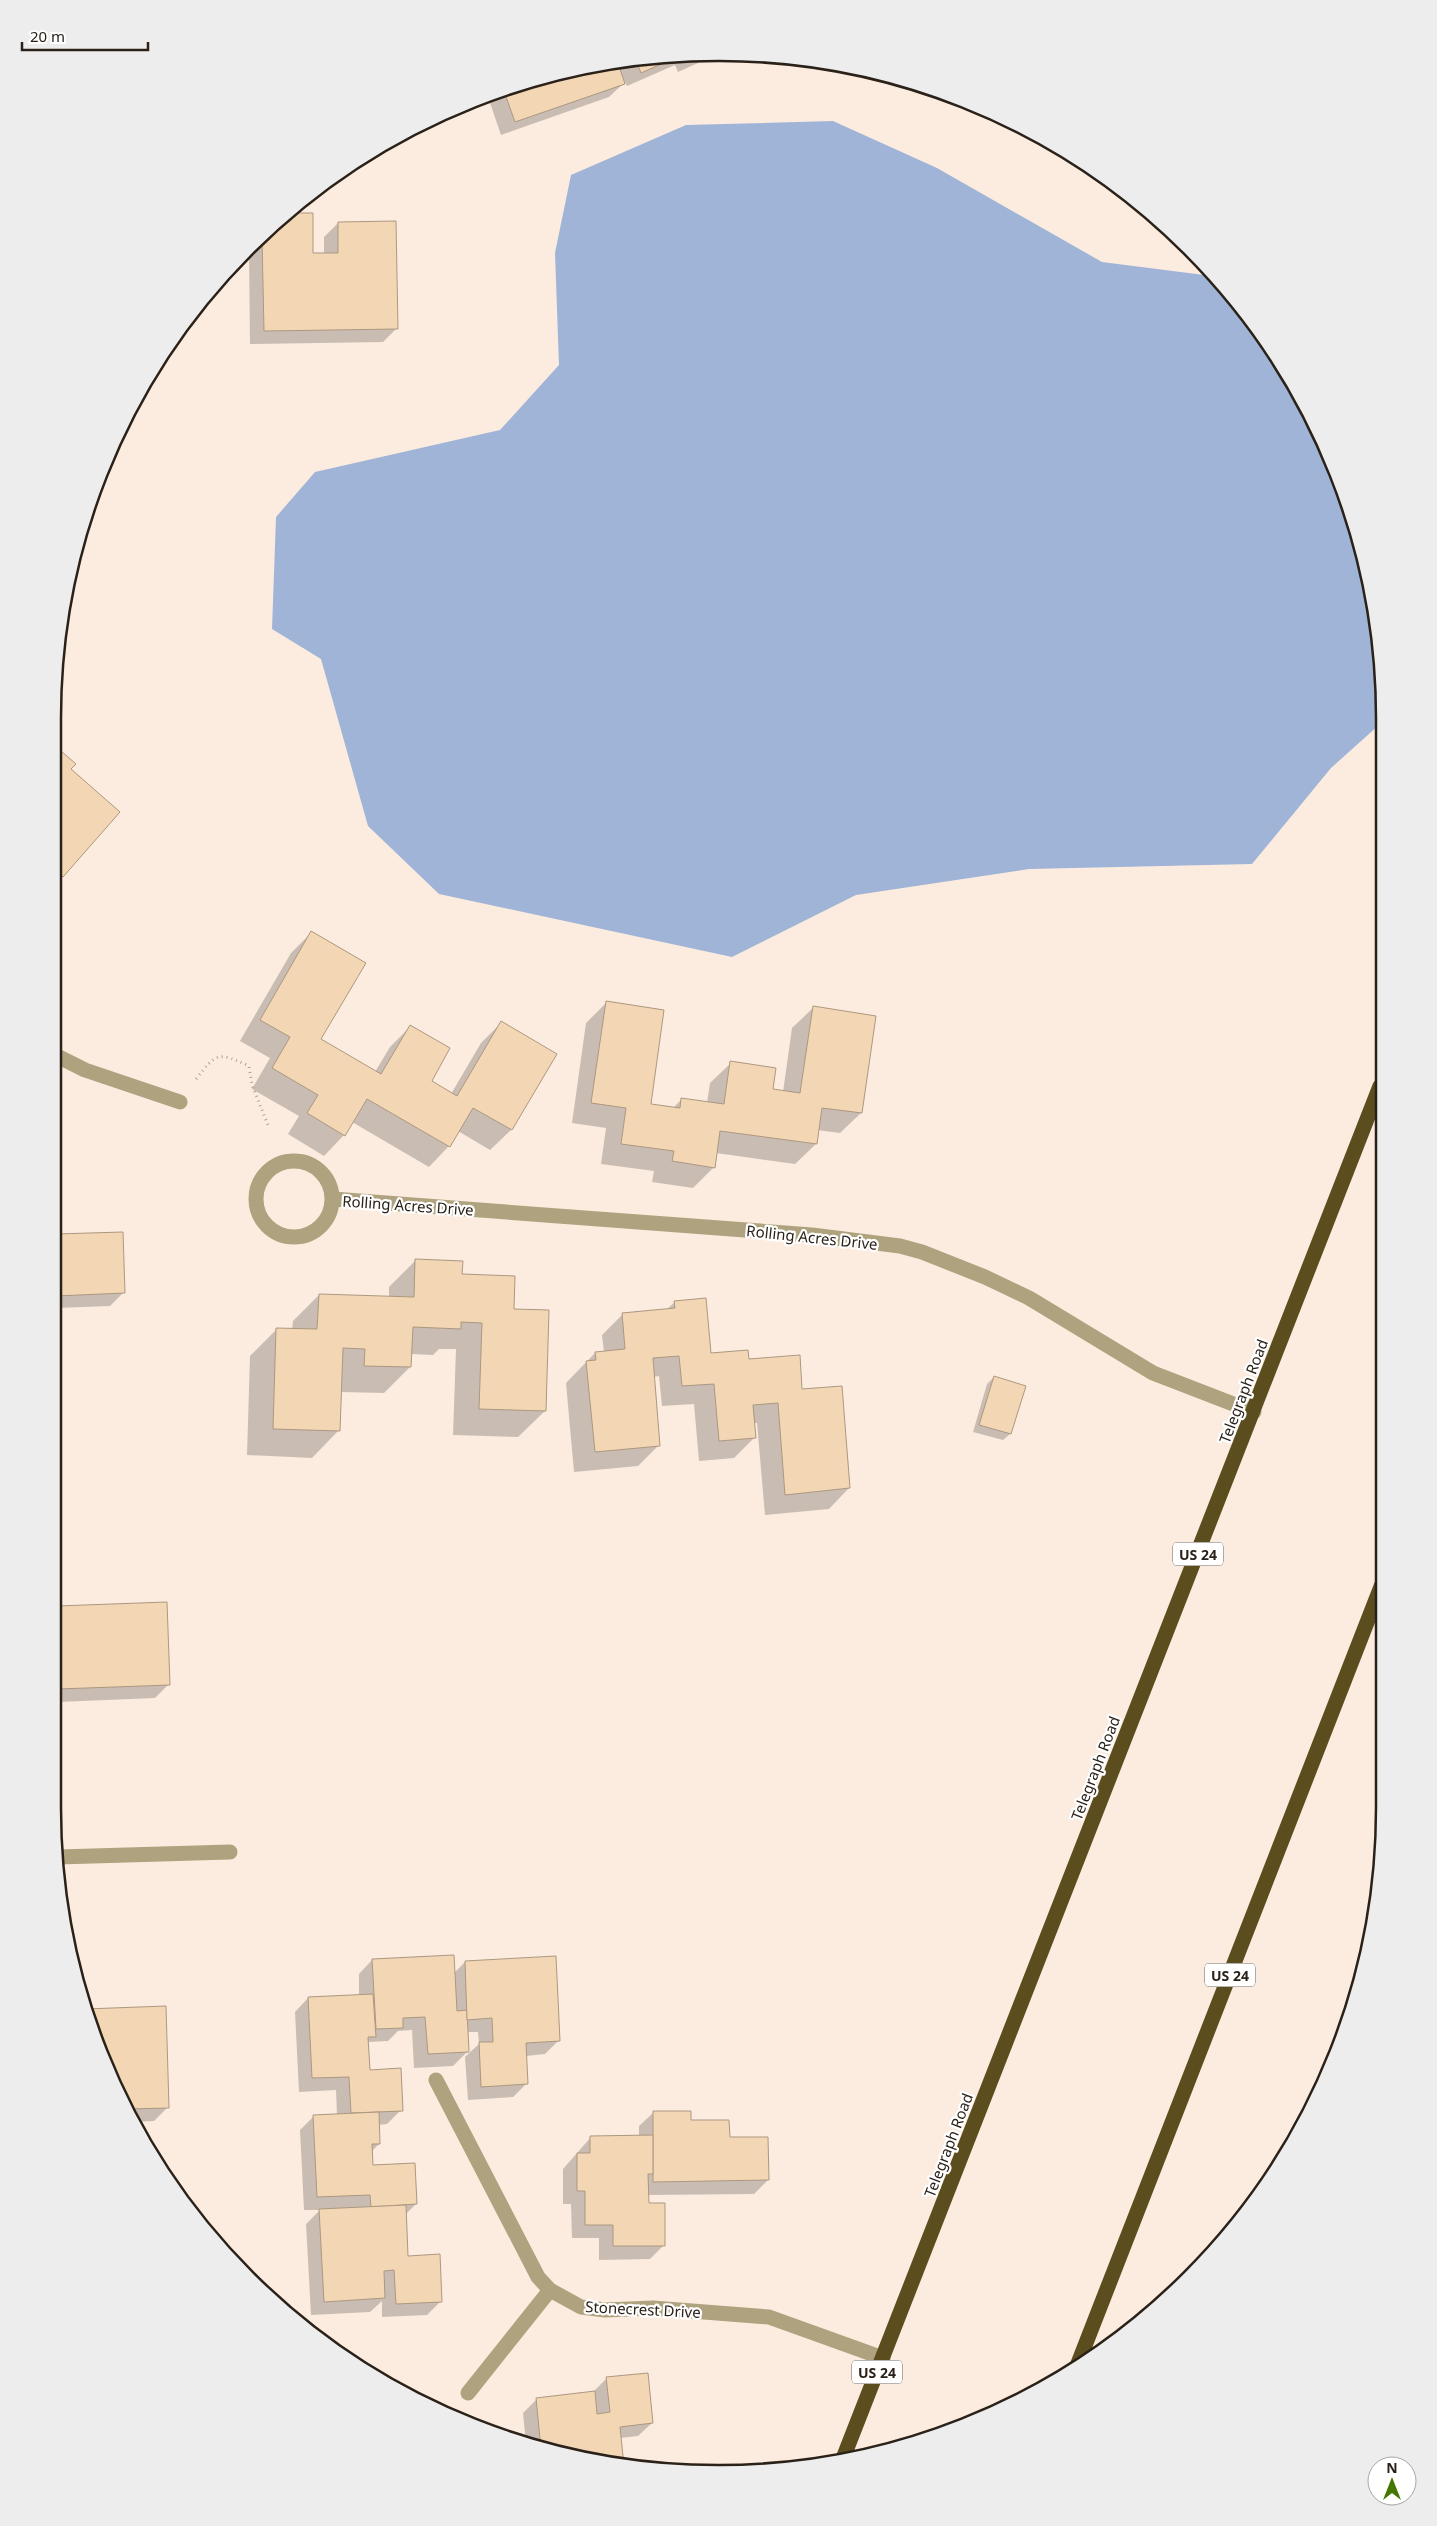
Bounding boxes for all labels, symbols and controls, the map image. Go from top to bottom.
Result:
scale bar [22,20,149,52]
text: 20 m [30,26,65,46]
street label: Rolling Acres Drive [342,1190,474,1220]
street label: Rolling Acres Drive [745,1220,879,1254]
street label: Telegraph Road [1214,1336,1272,1446]
road number: US 24 [1173,1542,1223,1566]
street label: Telegraph Road [1066,1713,1124,1823]
road number: US 24 [1205,1964,1255,1986]
street label: Telegraph Road [919,2090,977,2200]
street label: Stonecrest Drive [585,2296,701,2322]
road number: US 24 [852,2360,902,2384]
north arrow [1367,2456,1417,2506]
text: N [1386,2458,1398,2477]

